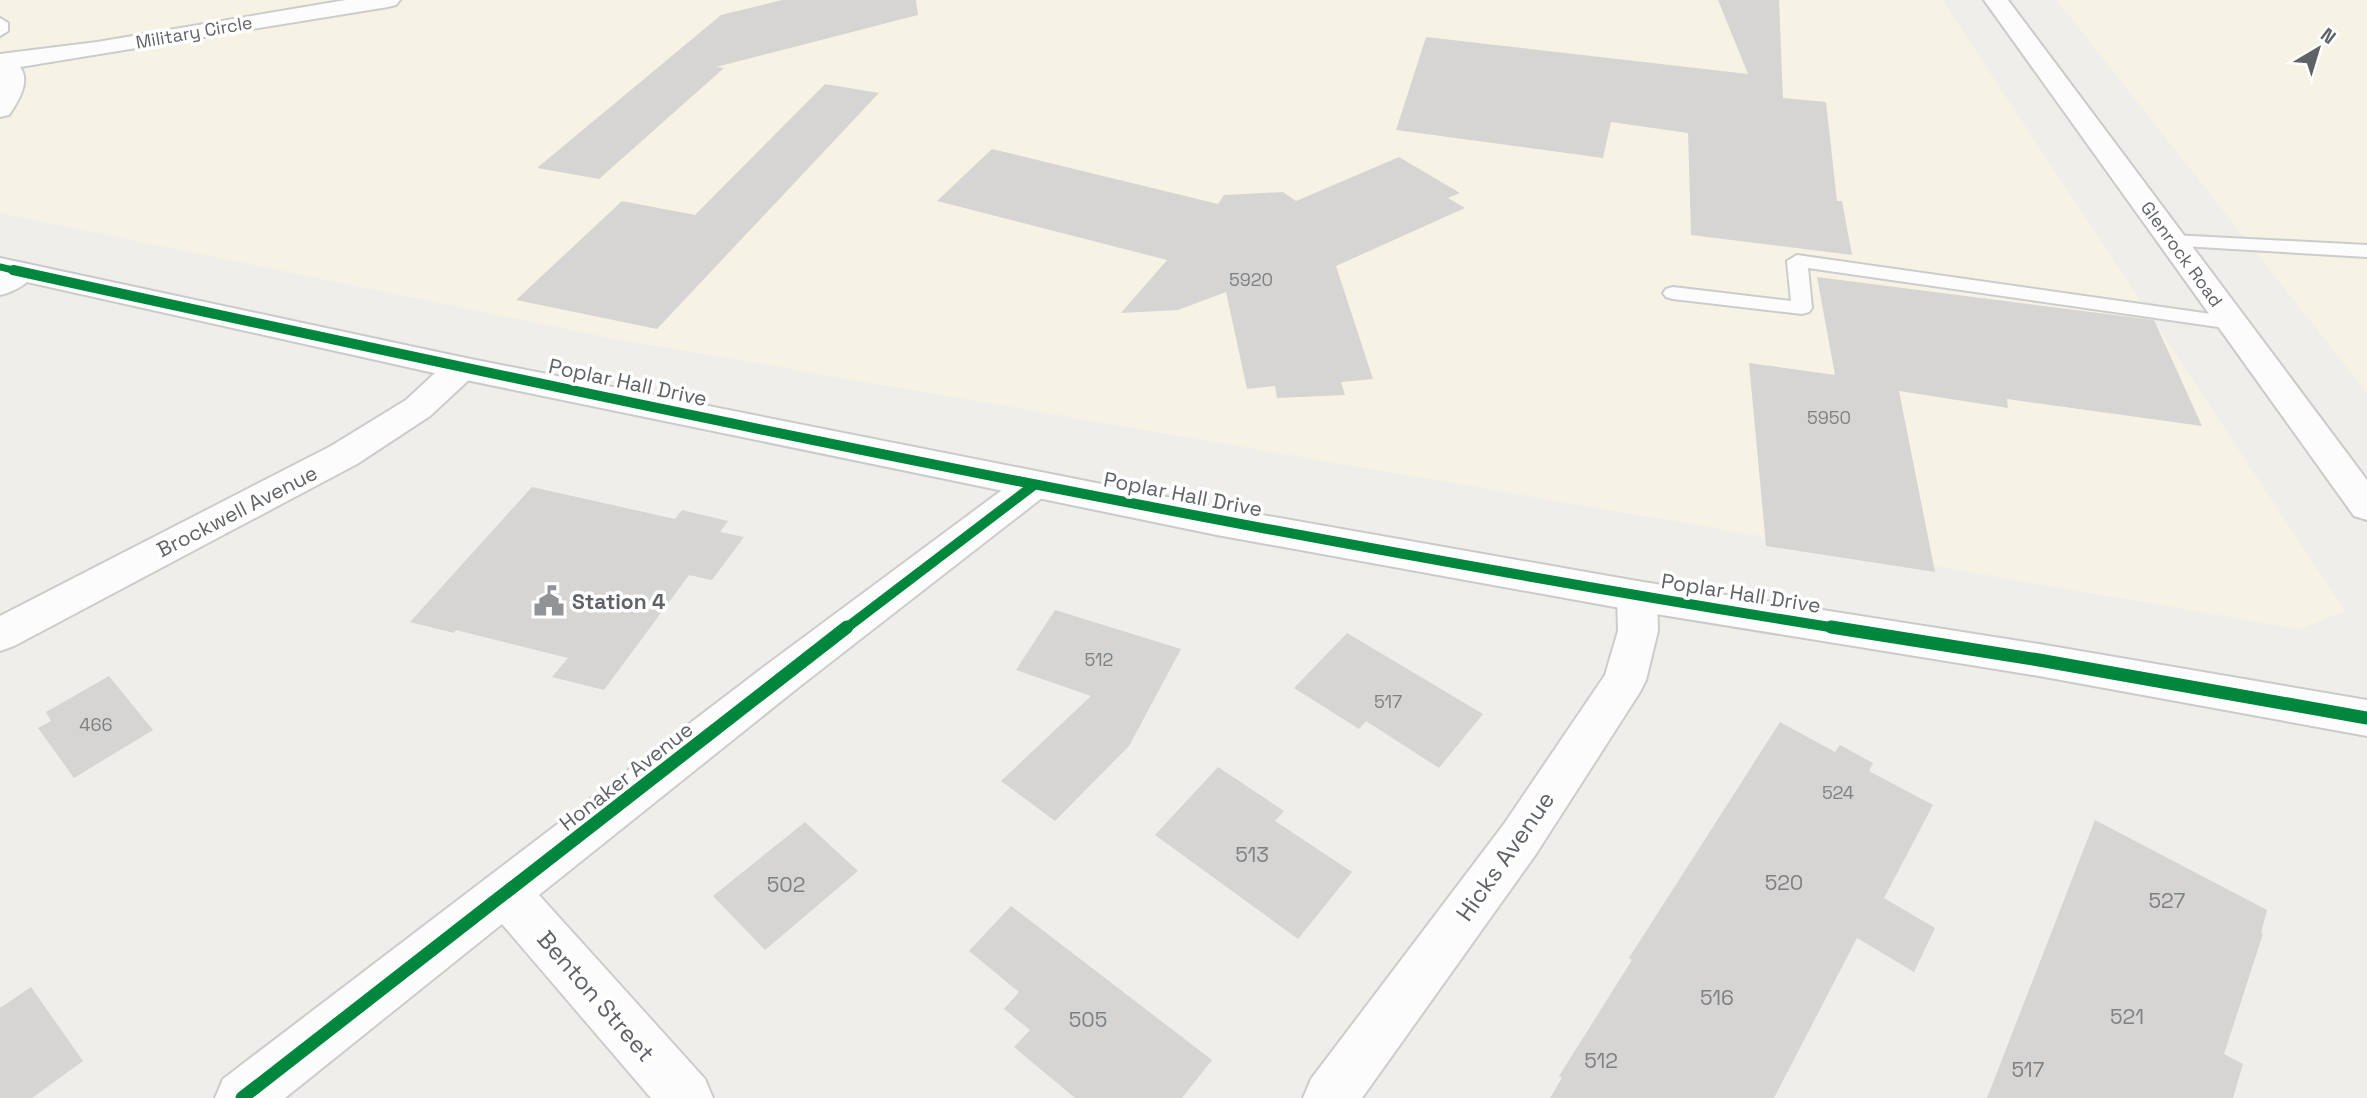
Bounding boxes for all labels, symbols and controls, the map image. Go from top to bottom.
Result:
street label: Military Circle [134,10,254,54]
north arrow [2283,14,2353,84]
text: N [2315,22,2341,50]
street label: Glenrock Road [2136,197,2228,311]
house number: 5920 [1229,268,1273,291]
street label: Poplar Hall Drive [546,352,710,412]
house number: 5950 [1807,406,1851,429]
street label: Brockwell Avenue [152,459,322,563]
street label: Poplar Hall Drive [1101,465,1265,523]
street label: Poplar Hall Drive [1659,567,1823,619]
public building icon: Station 4 [532,584,566,618]
place label: Station 4 [572,588,665,615]
house number: 512 [1085,648,1113,671]
house number: 517 [1374,690,1402,713]
house number: 466 [79,713,113,736]
street label: Honaker Avenue [554,715,698,837]
house number: 524 [1822,781,1854,804]
street label: Hicks Avenue [1449,785,1561,927]
house number: 513 [1235,841,1269,868]
house number: 520 [1765,869,1803,896]
house number: 502 [767,871,805,898]
house number: 527 [2149,887,2186,914]
street label: Benton Street [530,924,662,1068]
house number: 516 [1700,984,1734,1011]
house number: 521 [2110,1003,2144,1030]
house number: 505 [1069,1006,1107,1033]
house number: 512 [1584,1047,1618,1074]
house number: 517 [2012,1056,2045,1083]

